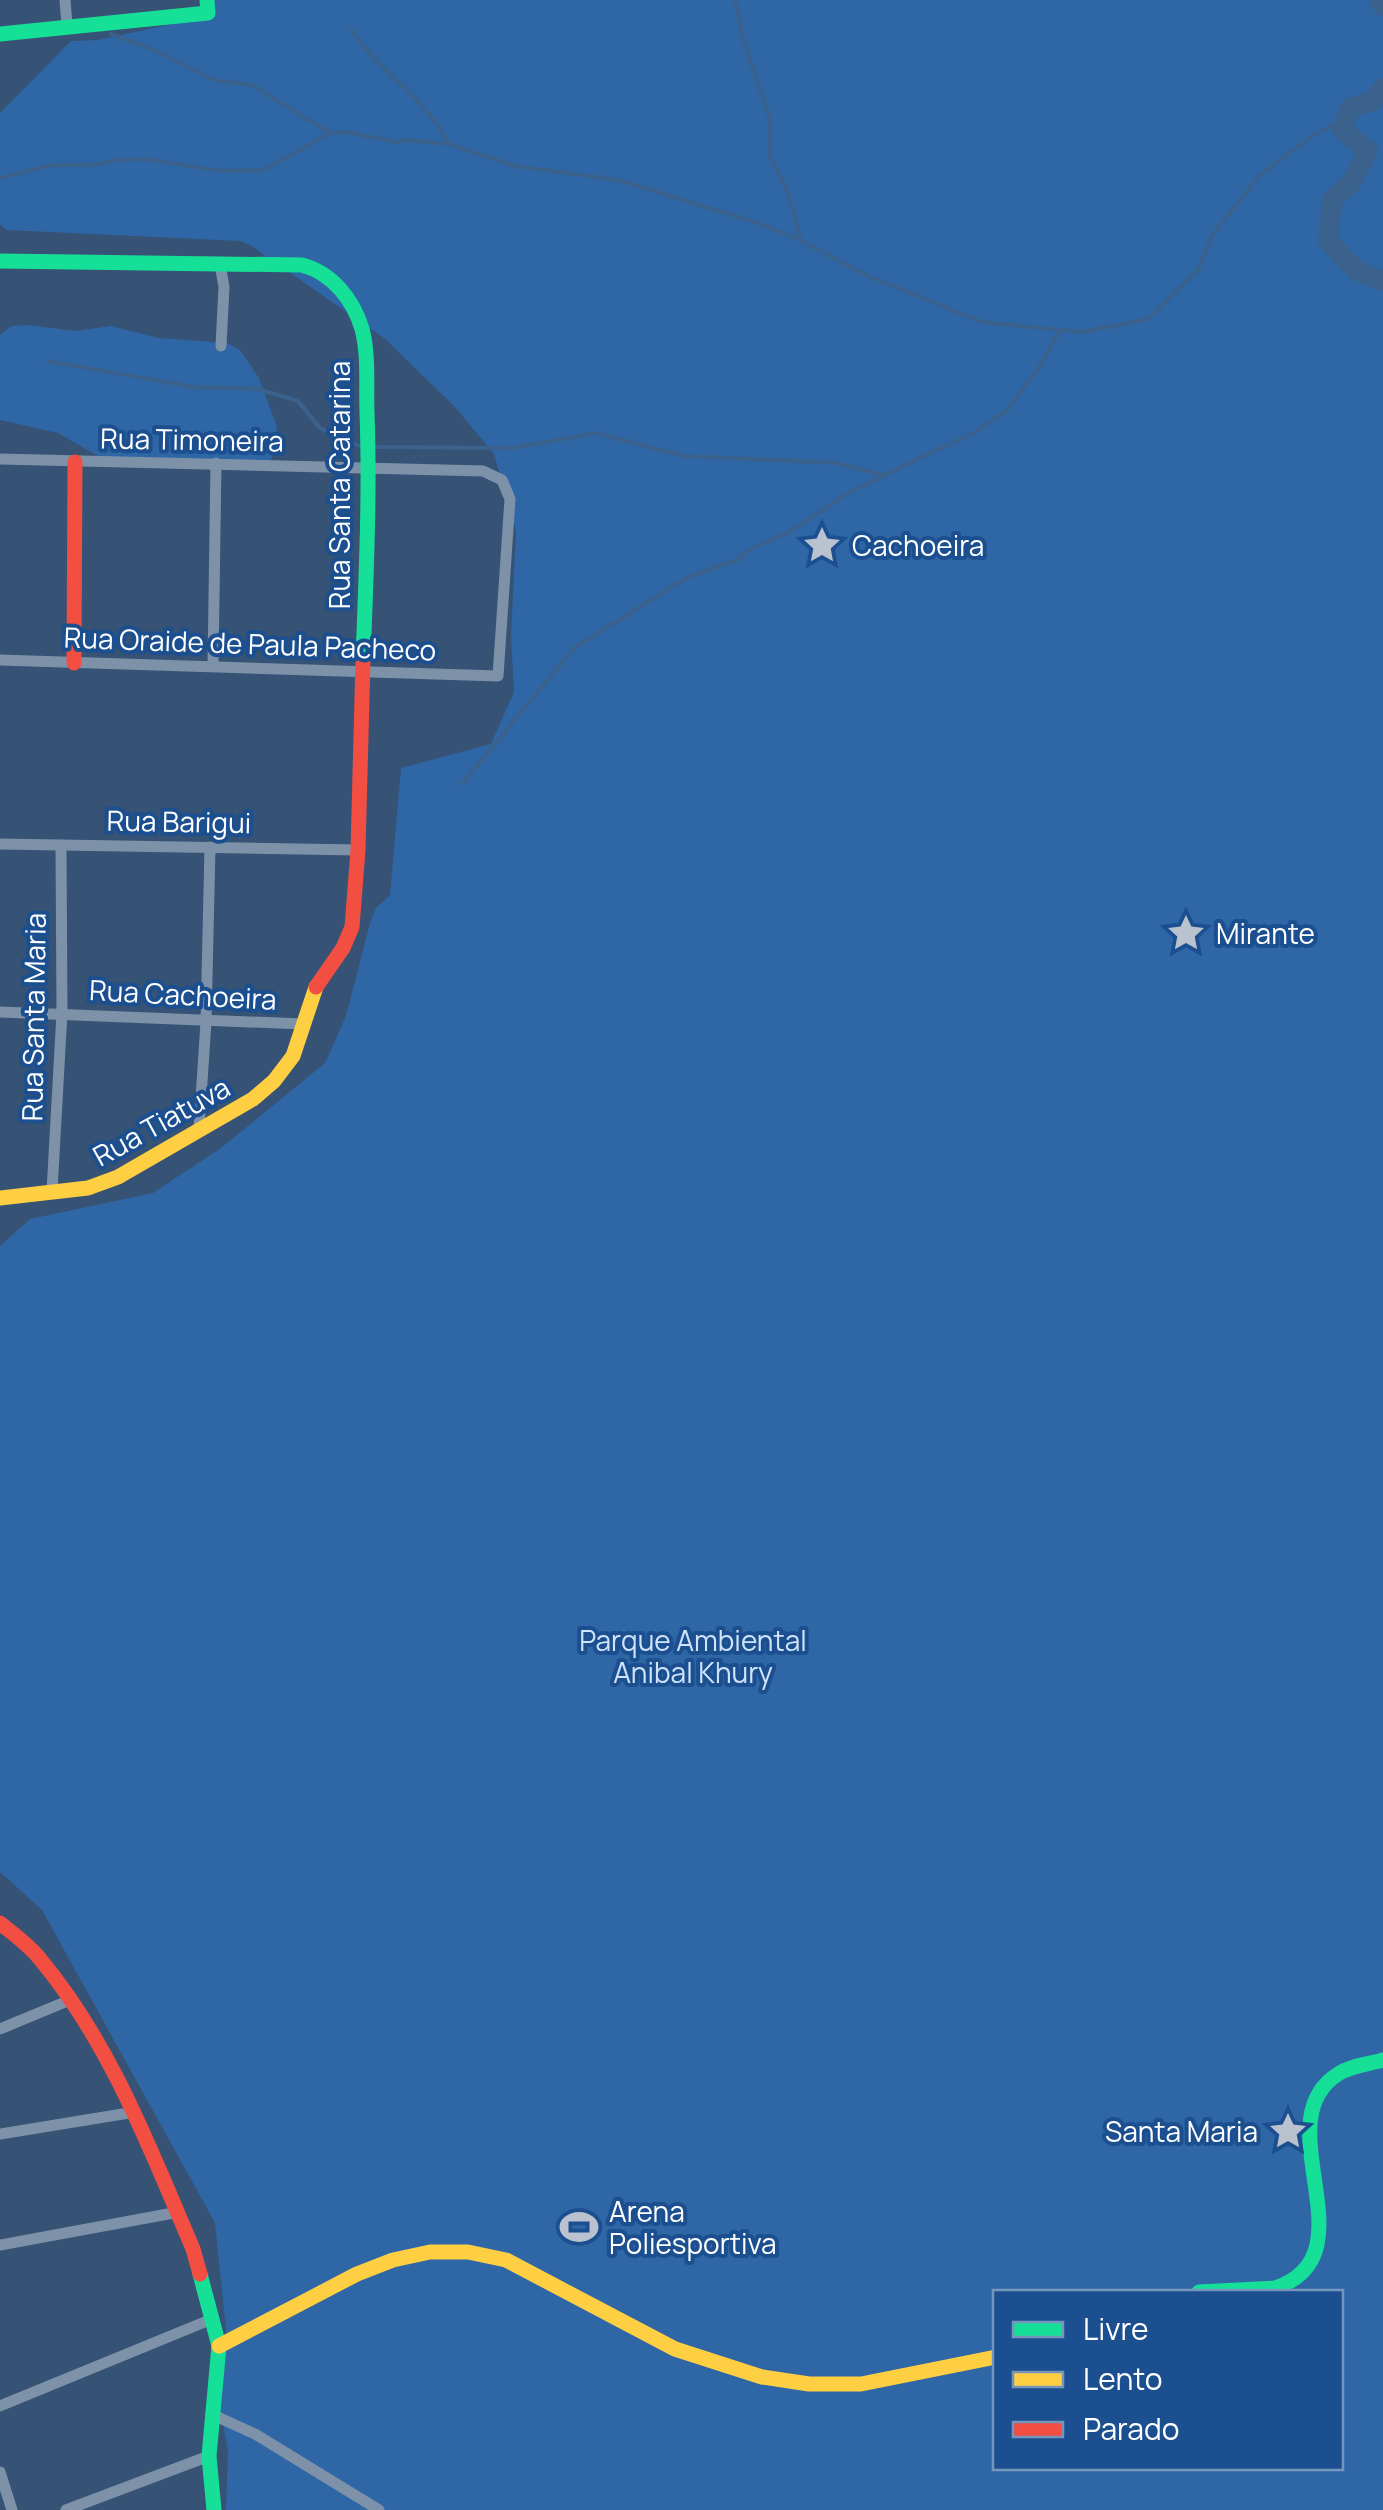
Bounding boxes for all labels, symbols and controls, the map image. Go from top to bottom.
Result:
street label: Rua Santa Catarina [320,361,358,609]
street label: Rua Timoneira [100,418,284,460]
place icon: Cachoeira [801,524,843,566]
place label: Cachoeira [852,526,984,564]
street label: Rua Oraide de Paula Pacheco [63,618,437,668]
street label: Rua Barigui [106,801,252,841]
street label: Rua Santa Maria [12,912,54,1122]
place icon: Mirante [1165,912,1207,954]
place label: Mirante [1216,914,1315,952]
street label: Rua Cachoeira [88,970,278,1018]
street label: Rua Tiatuva [86,1068,236,1174]
park label: Parque Ambiental Anibal Khury [579,1621,807,1691]
place icon: Santa Maria [1267,2110,1309,2152]
place label: Santa Maria [1105,2112,1258,2150]
place label: Arena Poliesportiva [609,2192,776,2262]
sports icon: Arena Poliesportiva [558,2206,600,2248]
legend [993,2290,1343,2470]
text: Livre [1083,2308,1149,2349]
text: Lento [1083,2358,1162,2399]
text: Parado [1083,2408,1180,2449]

